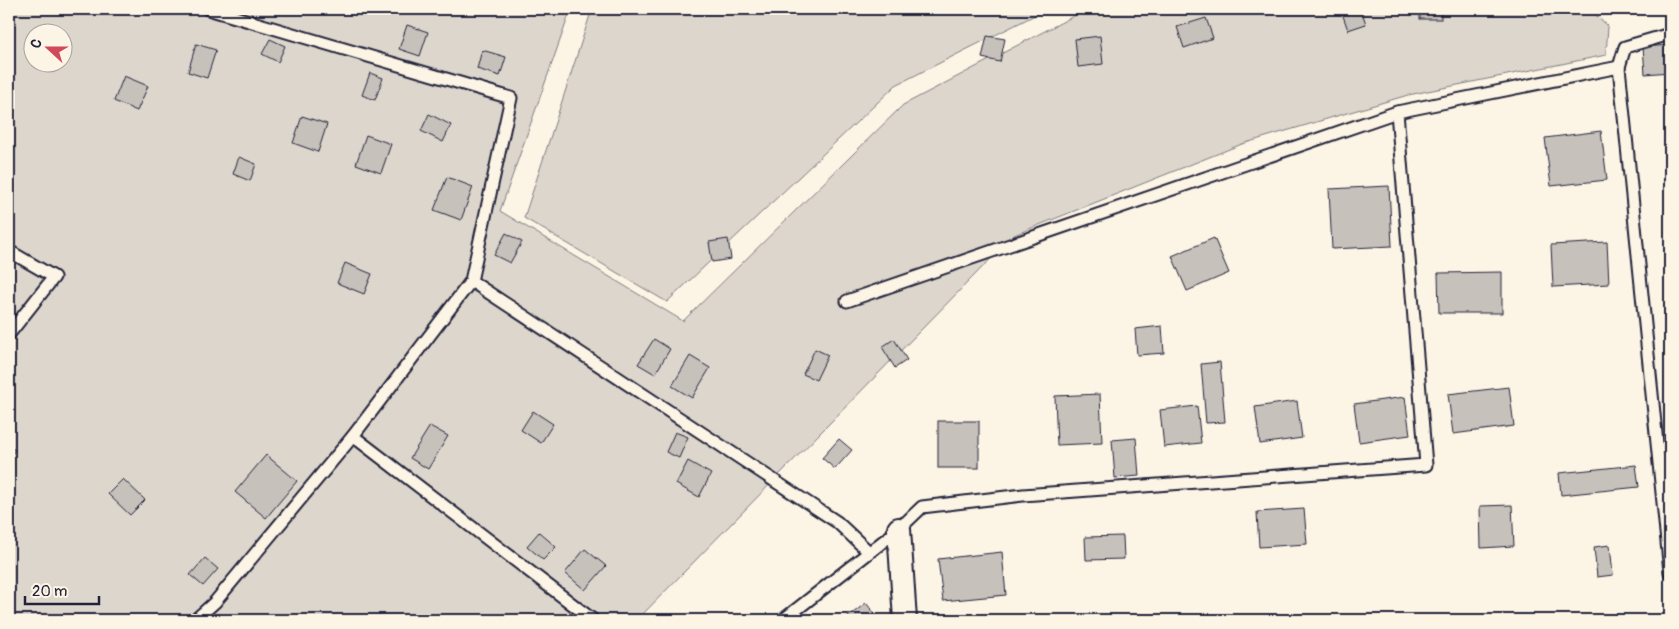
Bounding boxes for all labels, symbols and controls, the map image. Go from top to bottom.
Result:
north arrow [22,22,72,72]
text: С [27,36,46,51]
scale bar [25,574,99,606]
text: 20 m [32,582,67,601]

